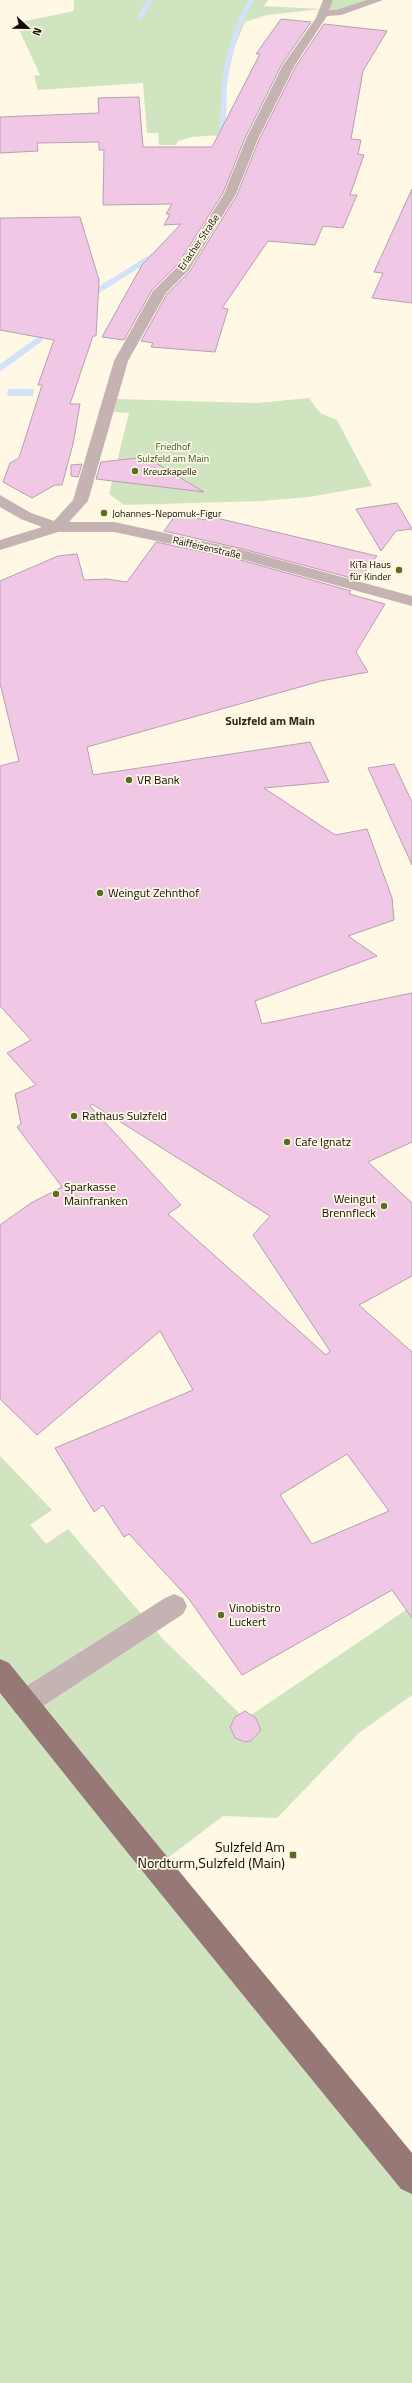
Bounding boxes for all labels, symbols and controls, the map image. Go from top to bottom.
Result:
north arrow [8,8,48,48]
text: N [28,25,46,38]
street label: Erlacher Straße [174,211,223,273]
park label: Friedhof Sulzfeld am Main [137,439,209,466]
place label: Kreuzkapelle [143,464,197,479]
marker: Kreuzkapelle [130,466,140,476]
place label: Johannes-Nepomuk-Figur [112,506,222,521]
marker: Johannes-Nepomuk-Figur [99,508,109,518]
street label: Raiffeisenstraße [171,532,242,563]
place label: KiTa Haus für Kinder [350,557,392,584]
marker: KiTa Haus für Kinder [394,565,404,575]
district label: Sulzfeld am Main [225,711,315,730]
place label: VR Bank [137,770,180,789]
marker: VR Bank [124,775,134,785]
place label: Weingut Zehnthof [108,883,199,902]
marker: Weingut Zehnthof [95,888,105,898]
place label: Rathaus Sulzfeld [82,1106,167,1125]
marker: Rathaus Sulzfeld [69,1111,79,1121]
place label: Cafe Ignatz [295,1132,351,1151]
marker: Cafe Ignatz [282,1137,292,1147]
place label: Sparkasse Mainfranken [64,1177,128,1210]
marker: Sparkasse Mainfranken [51,1189,61,1199]
place label: Weingut Brennfleck [322,1189,377,1222]
marker: Weingut Brennfleck [379,1201,389,1211]
place label: Vinobistro Luckert [229,1598,281,1631]
marker: Vinobistro Luckert [216,1610,226,1620]
place label: Sulzfeld Am Nordturm,Sulzfeld (Main) [138,1836,285,1873]
marker: Sulzfeld Am Nordturm,Sulzfeld (Main) [288,1850,298,1860]

